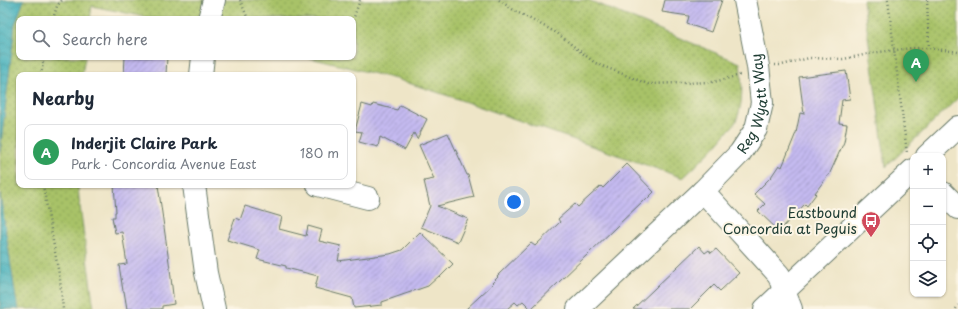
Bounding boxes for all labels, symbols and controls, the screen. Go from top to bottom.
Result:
search box [16,16,356,60]
icon: search [30,27,52,49]
text: Search here [62,27,148,50]
pin: A [903,49,929,82]
street label: Reg Wyatt Way [731,52,773,158]
text: Nearby [32,85,94,111]
text: Inderjit Claire Park [71,131,217,154]
text: A [41,143,51,162]
text: 180 m [300,143,339,162]
map controls [910,153,946,297]
button: + [910,153,946,189]
text: Park · Concordia Avenue East [71,154,256,173]
button: − [910,189,946,225]
your location [504,192,524,212]
place label: Eastbound Concordia at Peguis [723,202,857,239]
bus stop icon: Eastbound Concordia at Peguis [860,210,882,238]
button: locate [910,225,946,261]
button: layers [910,261,946,297]

